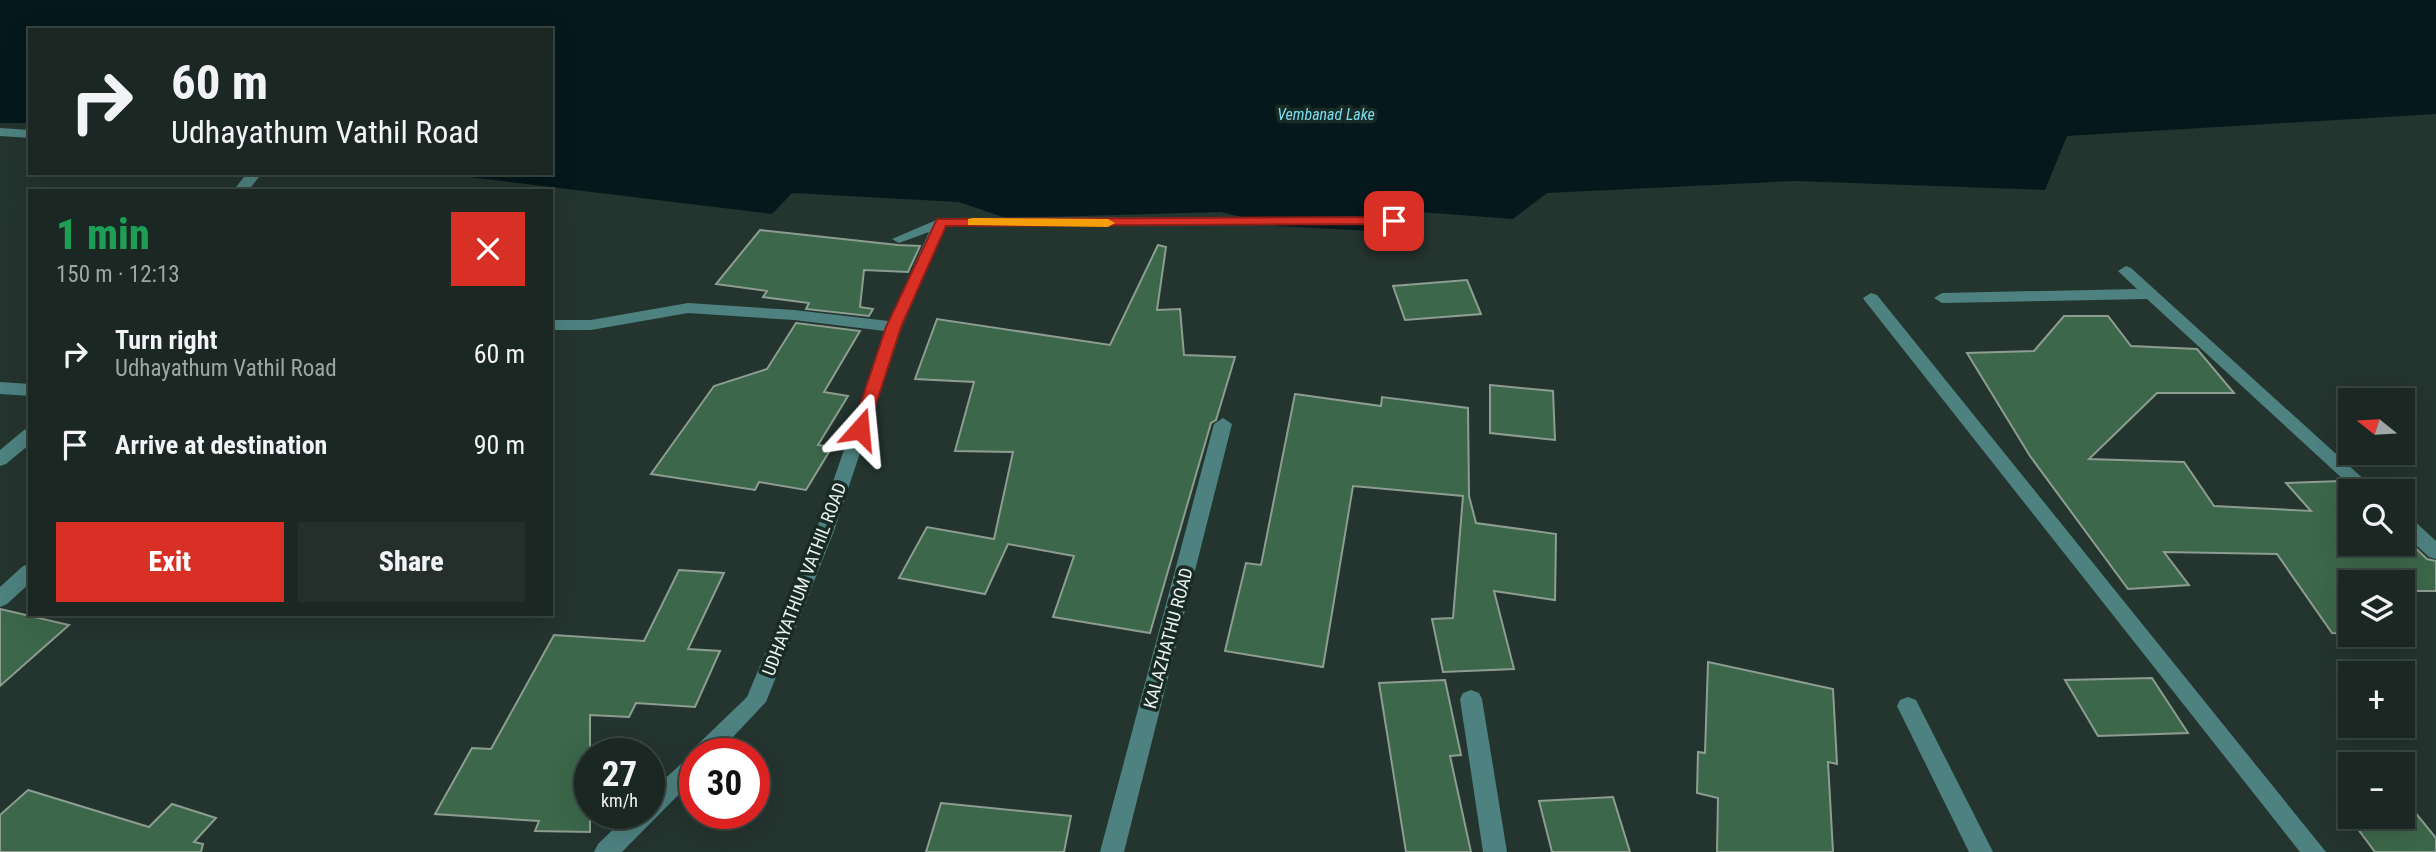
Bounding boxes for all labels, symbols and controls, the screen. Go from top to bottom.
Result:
text: 60 m [171,54,268,111]
icon: right [56,56,147,147]
water label: Vembanad Lake [1277,105,1375,124]
text: Udhayathum Vathil Road [171,113,479,151]
pin [1364,191,1424,251]
icon: arrive [1375,202,1413,240]
text: 1 min [56,210,150,259]
button: close [451,212,525,286]
text: 150 m · 12:13 [56,261,180,288]
text: Turn right [115,325,217,355]
icon: right [56,335,94,373]
text: 60 m [474,339,525,369]
text: Udhayathum Vathil Road [115,355,337,382]
north arrow [2338,388,2415,466]
map controls [2338,388,2415,829]
position arrow [823,392,897,466]
icon: arrive [56,426,94,464]
text: Arrive at destination [115,430,327,460]
text: 90 m [474,430,525,460]
button: search [2338,479,2415,556]
street label: UDHAYATHUM VATHIL ROAD [758,480,850,678]
button: Exit [56,522,284,602]
button: Share [298,522,525,602]
street label: KALAZHATHU ROAD [1139,565,1197,711]
button: layers [2338,570,2415,647]
button: + [2338,661,2415,738]
speed limit sign: 30 [679,738,770,829]
button: − [2338,752,2415,829]
text: 27 [602,754,637,795]
text: km/h [601,790,638,811]

